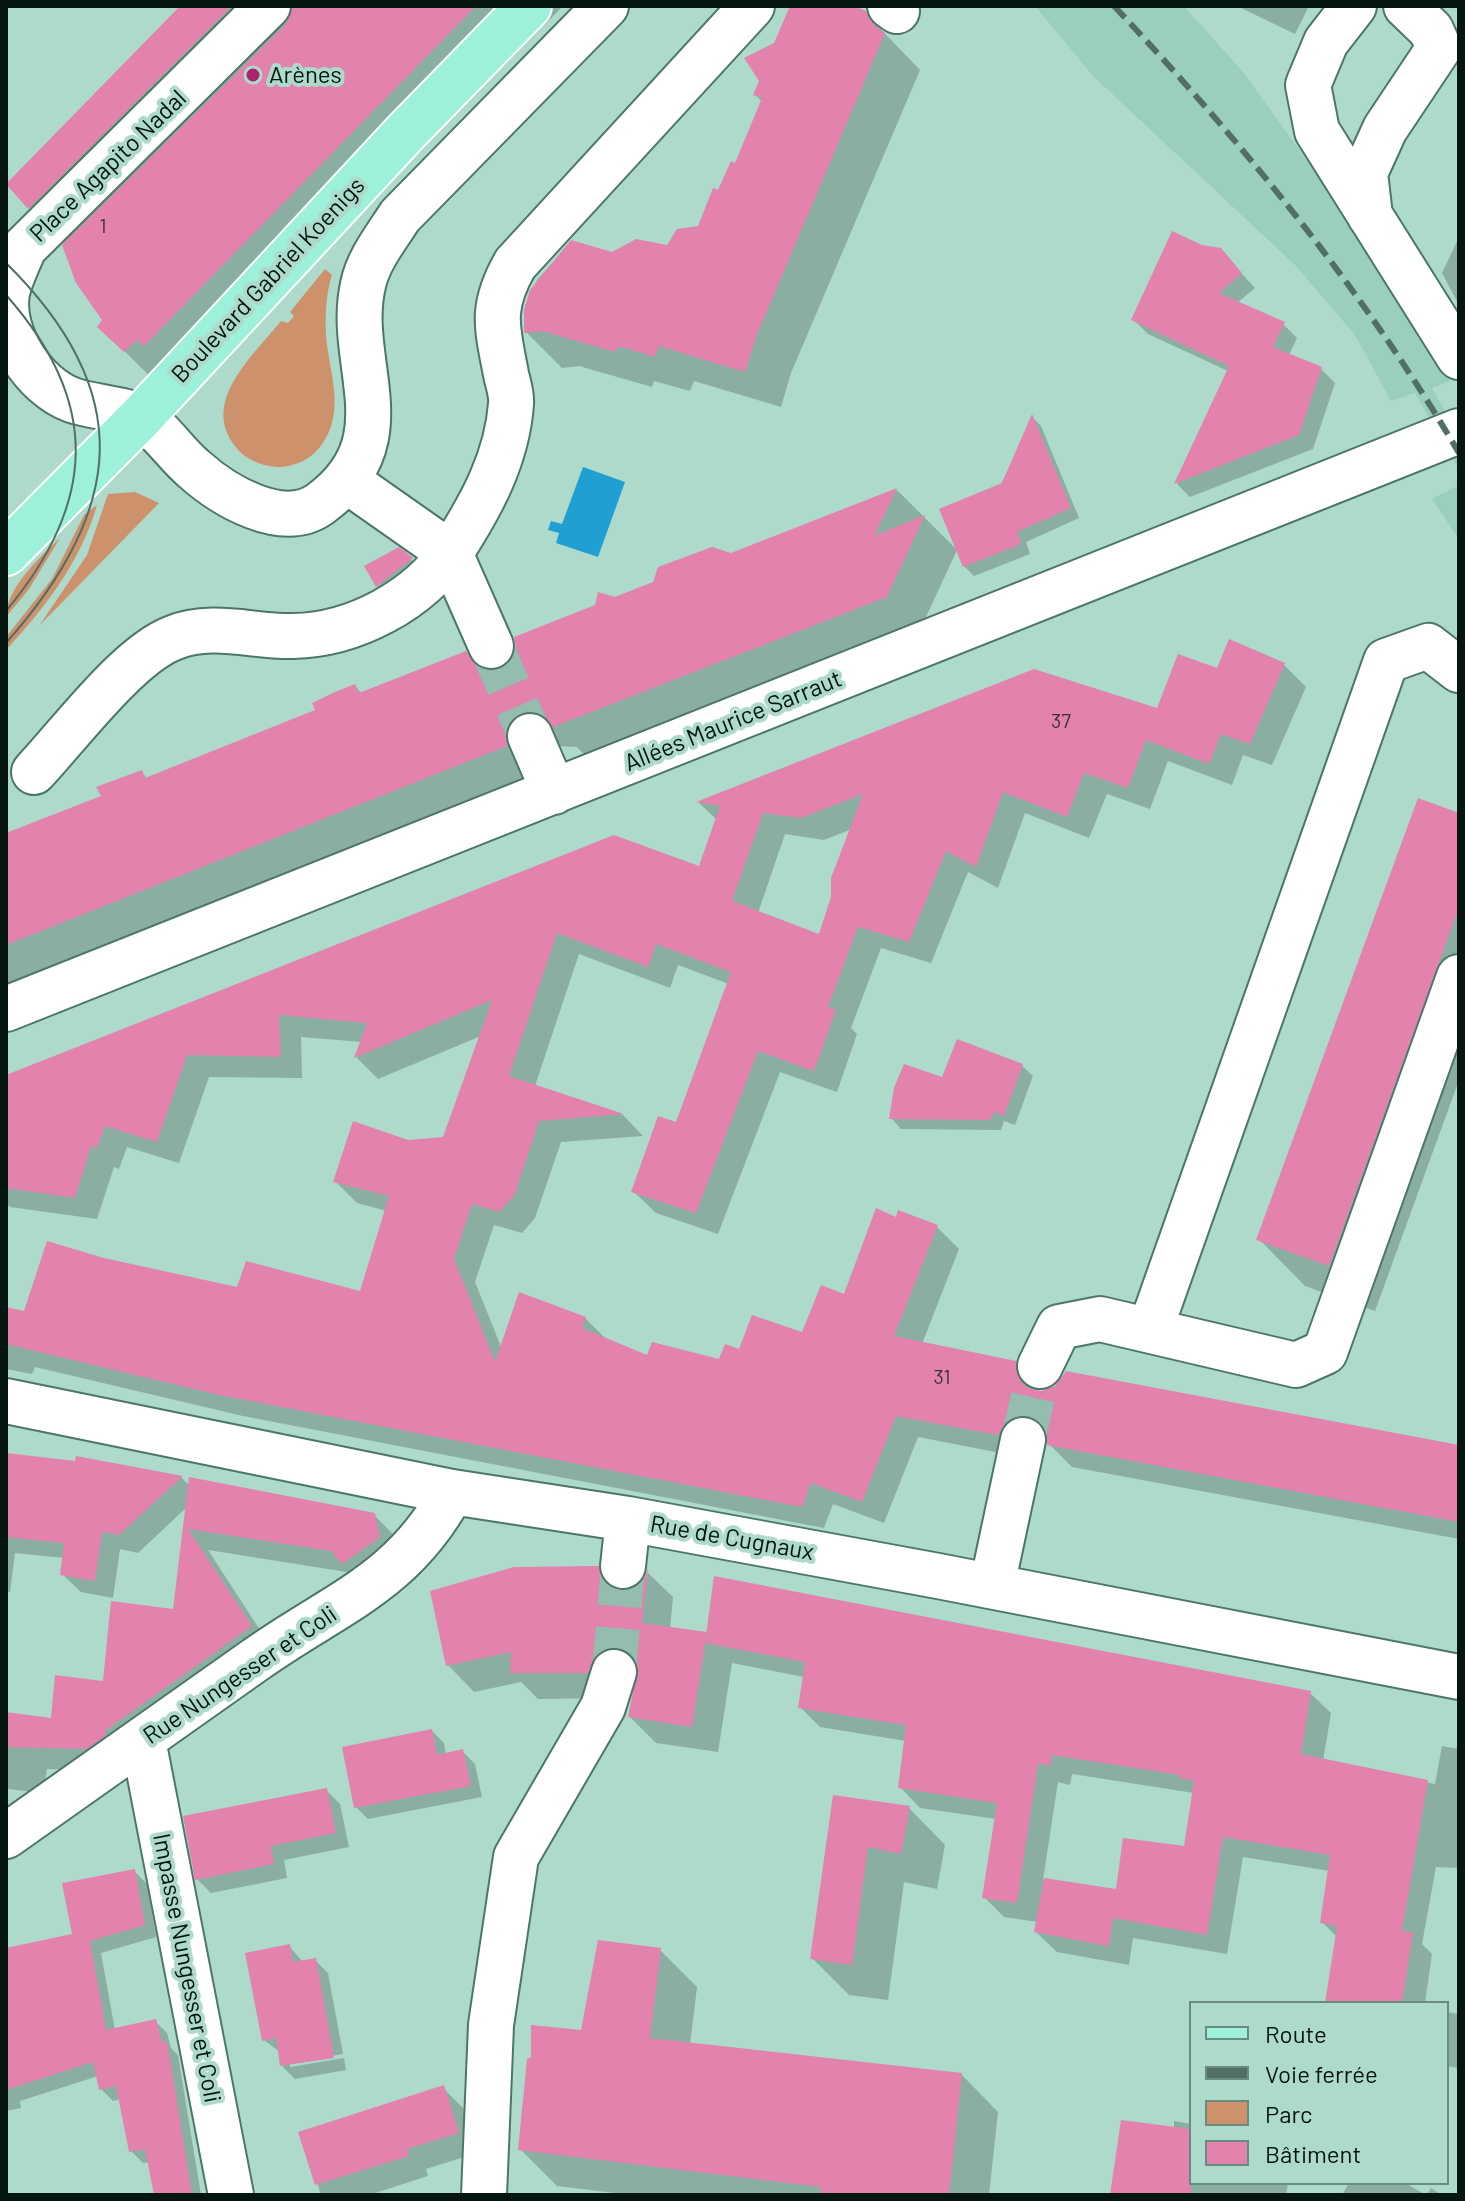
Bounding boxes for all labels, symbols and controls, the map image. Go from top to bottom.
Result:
place label: Arènes [269,61,342,89]
marker: Arènes [244,66,262,84]
street label: Place Agapito Nadal [24,84,192,248]
street label: Boulevard Gabriel Koenigs [165,171,371,389]
house number: 1 [100,214,106,238]
street label: Allées Maurice Sarraut [620,664,846,778]
house number: 37 [1051,709,1071,733]
house number: 31 [933,1365,951,1389]
street label: Rue de Cugnaux [648,1509,816,1567]
street label: Rue Nungesser et Coli [138,1600,342,1750]
street label: Impasse Nungesser et Coli [147,1831,227,2105]
legend [1189,2001,1449,2185]
text: Route [1265,2019,1327,2048]
text: Voie ferrée [1265,2059,1378,2088]
text: Parc [1265,2099,1313,2128]
text: Bâtiment [1265,2139,1361,2168]

